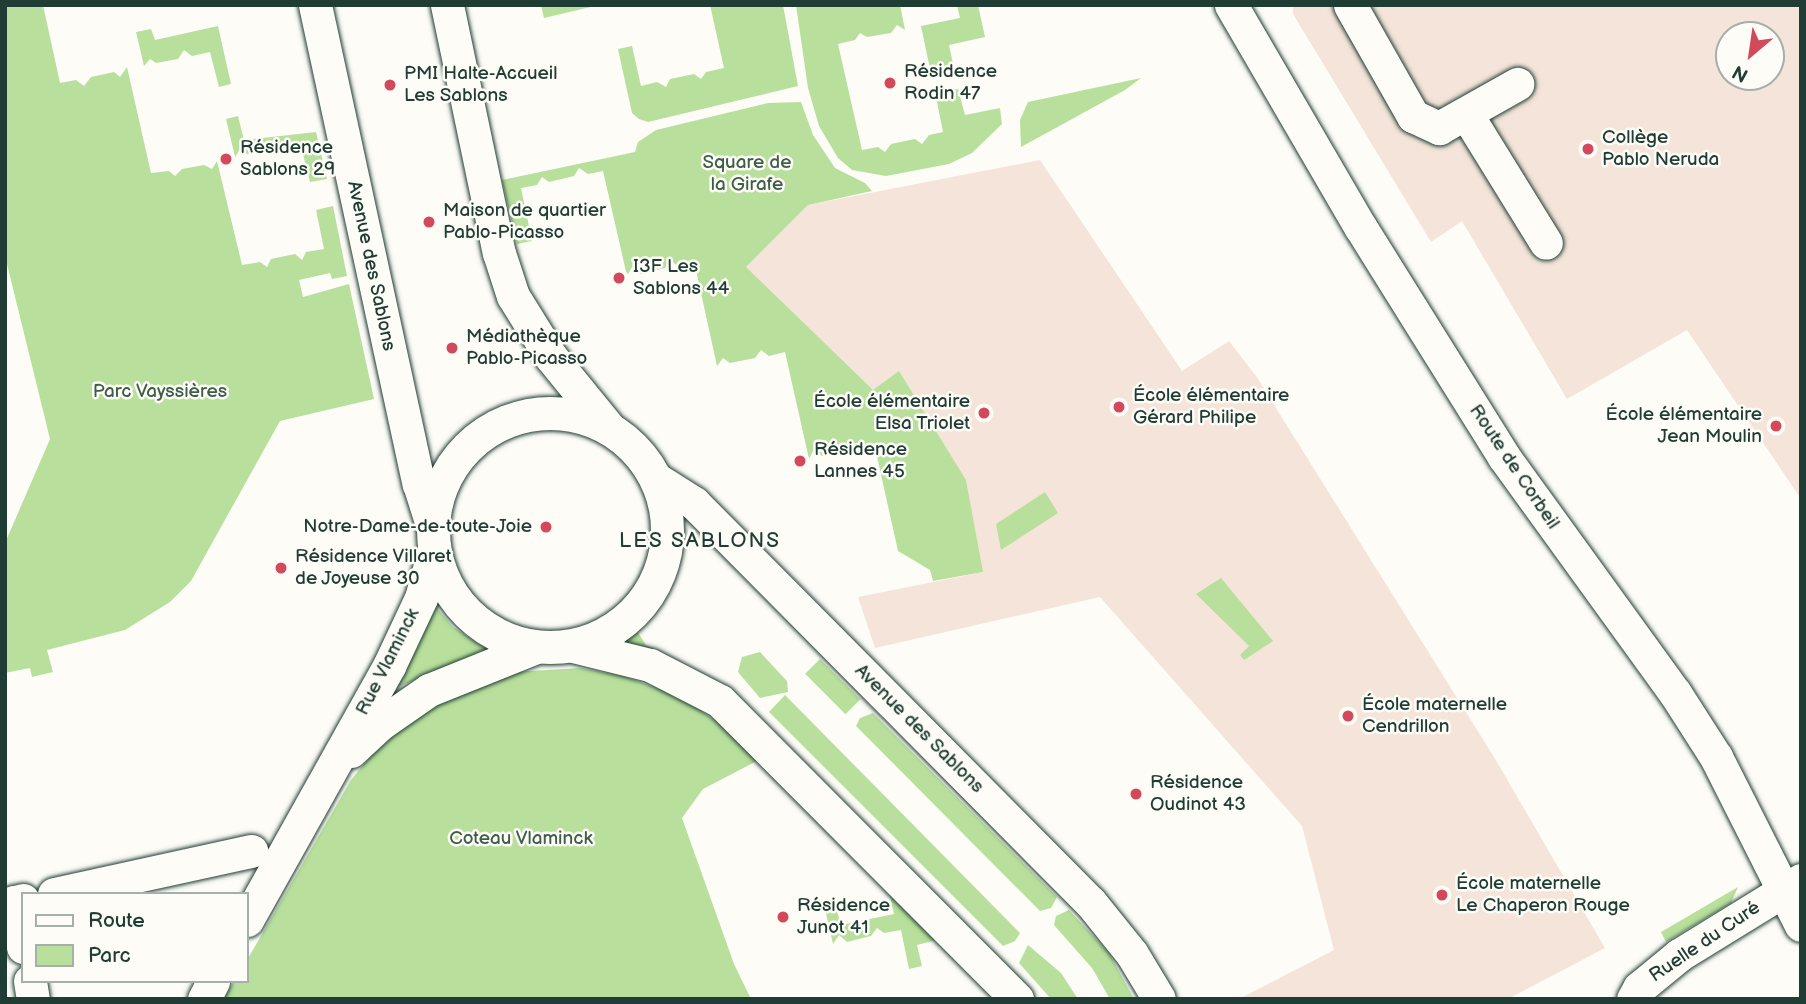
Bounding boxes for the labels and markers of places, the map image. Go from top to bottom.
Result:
place label: Résidence Rodin 47 [904,61,997,105]
place label: PMI Halte-Accueil Les Sablons [404,63,558,107]
marker: Résidence Rodin 47 [882,75,898,91]
marker: PMI Halte-Accueil Les Sablons [382,77,398,93]
place label: Collège Pablo Neruda [1602,127,1719,171]
place label: Résidence Sablons 29 [240,137,335,181]
marker: Collège Pablo Neruda [1580,141,1596,157]
marker: Résidence Sablons 29 [218,151,234,167]
place label: Maison de quartier Pablo-Picasso [443,200,606,244]
marker: Maison de quartier Pablo-Picasso [421,214,437,230]
place label: I3F Les Sablons 44 [633,256,729,300]
marker: I3F Les Sablons 44 [611,270,627,286]
place label: Médiathèque Pablo-Picasso [466,326,587,370]
marker: Médiathèque Pablo-Picasso [444,340,460,356]
place label: École élémentaire Gérard Philipe [1133,385,1289,429]
place label: École élémentaire Elsa Triolet [814,391,970,435]
marker: École élémentaire Gérard Philipe [1111,399,1127,415]
place label: École élémentaire Jean Moulin [1606,404,1762,448]
marker: École élémentaire Elsa Triolet [976,405,992,421]
marker: École élémentaire Jean Moulin [1768,418,1784,434]
place label: Résidence Lannes 45 [814,439,907,483]
marker: Résidence Lannes 45 [792,453,808,469]
place label: Notre-Dame-de-toute-Joie [303,516,532,538]
marker: Notre-Dame-de-toute-Joie [538,519,554,535]
place label: Résidence Villaret de Joyeuse 30 [295,546,452,590]
marker: Résidence Villaret de Joyeuse 30 [273,560,289,576]
place label: École maternelle Cendrillon [1362,694,1507,738]
marker: École maternelle Cendrillon [1340,708,1356,724]
place label: Résidence Oudinot 43 [1150,772,1246,816]
marker: Résidence Oudinot 43 [1128,786,1144,802]
place label: École maternelle Le Chaperon Rouge [1456,873,1630,917]
marker: École maternelle Le Chaperon Rouge [1434,887,1450,903]
place label: Résidence Junot 41 [797,895,890,939]
marker: Résidence Junot 41 [775,909,791,925]

